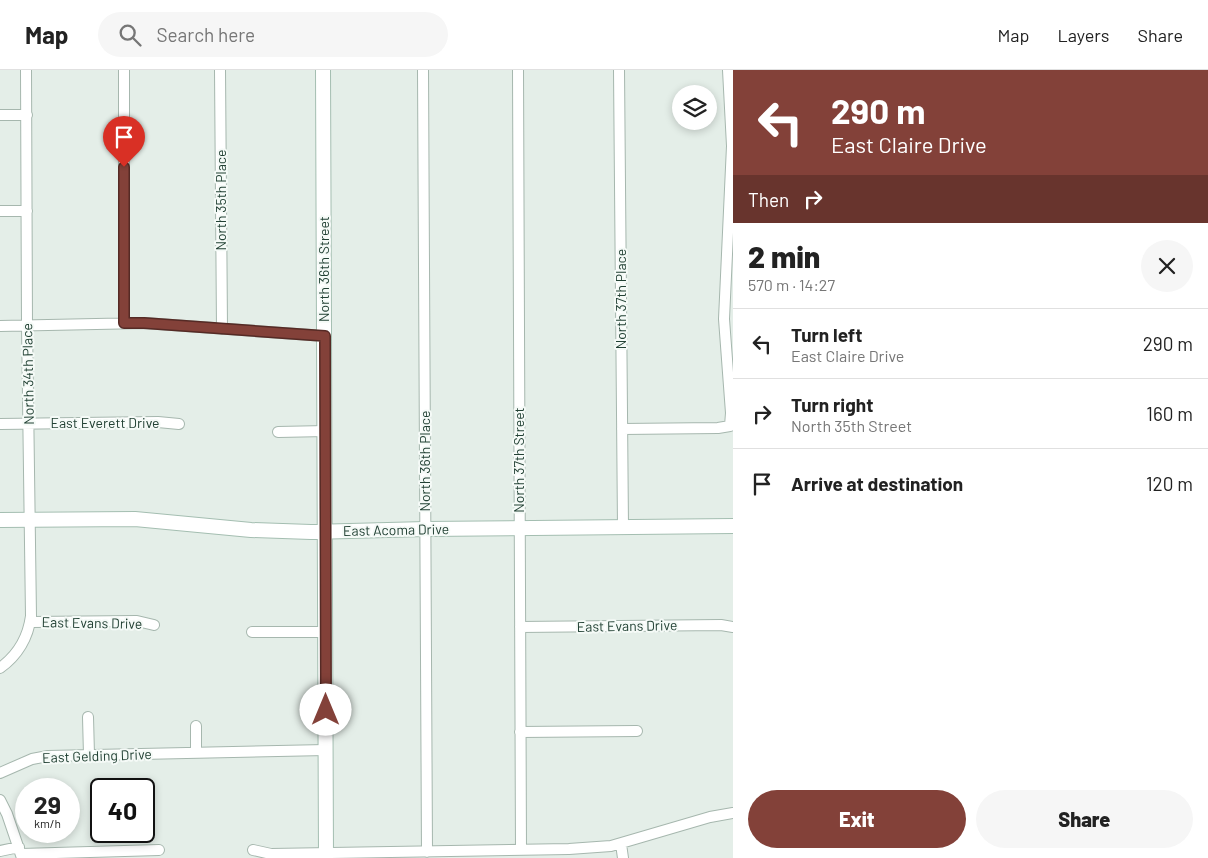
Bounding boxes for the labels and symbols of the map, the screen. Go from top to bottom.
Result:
pin [103,116,145,167]
street label: North 35th Place [212,149,229,251]
street label: North 36th Street [315,216,332,322]
street label: North 37th Place [612,249,629,349]
street label: North 34th Place [18,323,37,425]
street label: North 37th Street [510,407,527,513]
street label: North 36th Place [416,410,433,512]
street label: East Everett Drive [50,414,160,431]
street label: East Acoma Drive [343,520,449,539]
street label: East Evans Drive [42,613,142,632]
street label: East Evans Drive [577,616,677,635]
position arrow [299,683,351,735]
street label: East Gelding Drive [42,745,152,766]
speed limit sign: 40 [90,778,155,843]

